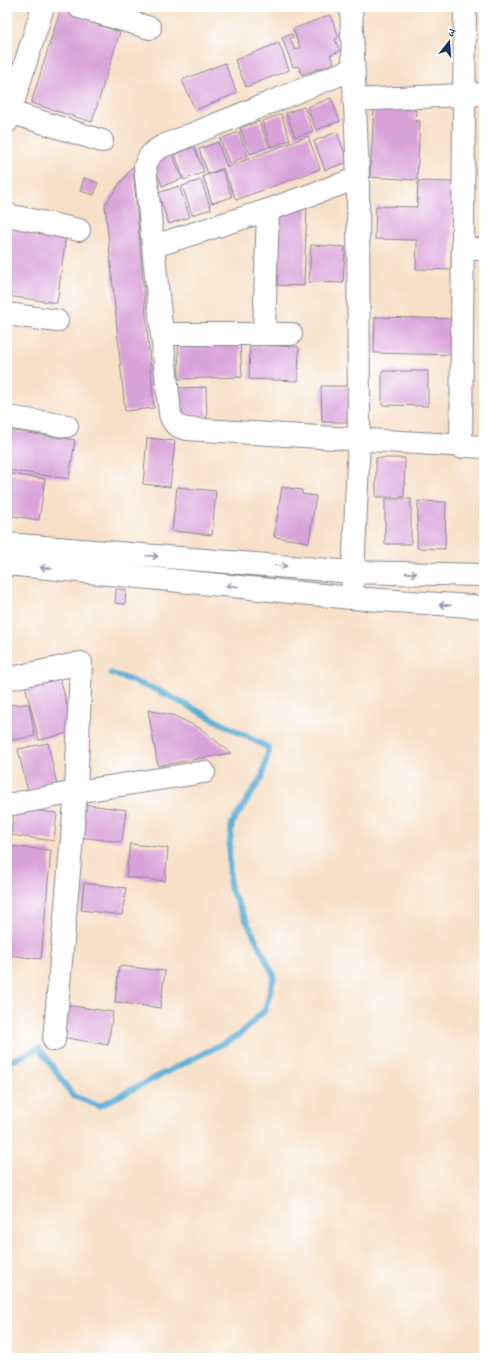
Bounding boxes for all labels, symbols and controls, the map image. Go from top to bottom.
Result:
north arrow [429,22,469,62]
text: उ [446,26,458,40]
one-way arrow [145,552,158,559]
one-way arrow [274,563,287,570]
one-way arrow [40,565,53,572]
one-way arrow [404,570,417,577]
one-way arrow [226,583,239,590]
one-way arrow [439,601,452,608]

